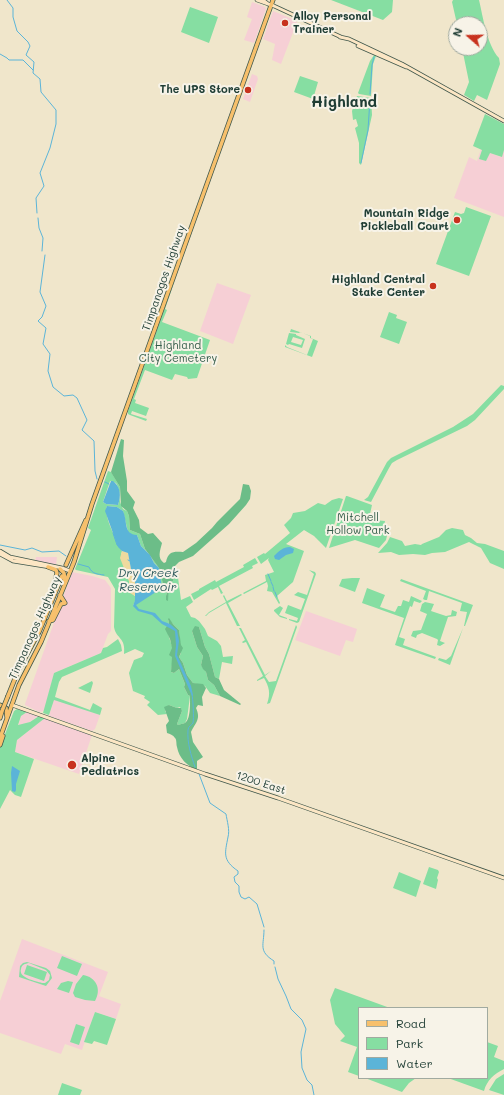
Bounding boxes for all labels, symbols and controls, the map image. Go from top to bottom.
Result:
place label: Alloy Personal Trainer [293,10,371,36]
north arrow [448,16,488,56]
marker: Alloy Personal Trainer [280,18,290,28]
text: N [449,26,466,39]
place label: The UPS Store [160,83,240,97]
marker: The UPS Store [243,85,253,95]
district label: Highland [311,93,377,111]
place label: Mountain Ridge Pickleball Court [360,207,449,233]
marker: Mountain Ridge Pickleball Court [452,215,462,225]
street label: Timpanogos Highway [140,223,188,333]
place label: Highland Central Stake Center [331,273,425,299]
marker: Highland Central Stake Center [428,281,438,291]
park label: Highland City Cemetery [139,339,217,365]
park label: Mitchell Hollow Park [326,511,390,537]
water label: Dry Creek Reservoir [118,566,178,594]
street label: Timpanogos Highway [6,575,64,681]
place label: Alpine Pediatrics [81,752,139,778]
marker: Alpine Pediatrics [66,759,78,771]
street label: 1200 East [234,769,288,797]
legend [358,1007,488,1079]
text: Road [396,1015,426,1031]
text: Park [396,1035,423,1051]
text: Water [396,1055,433,1071]

